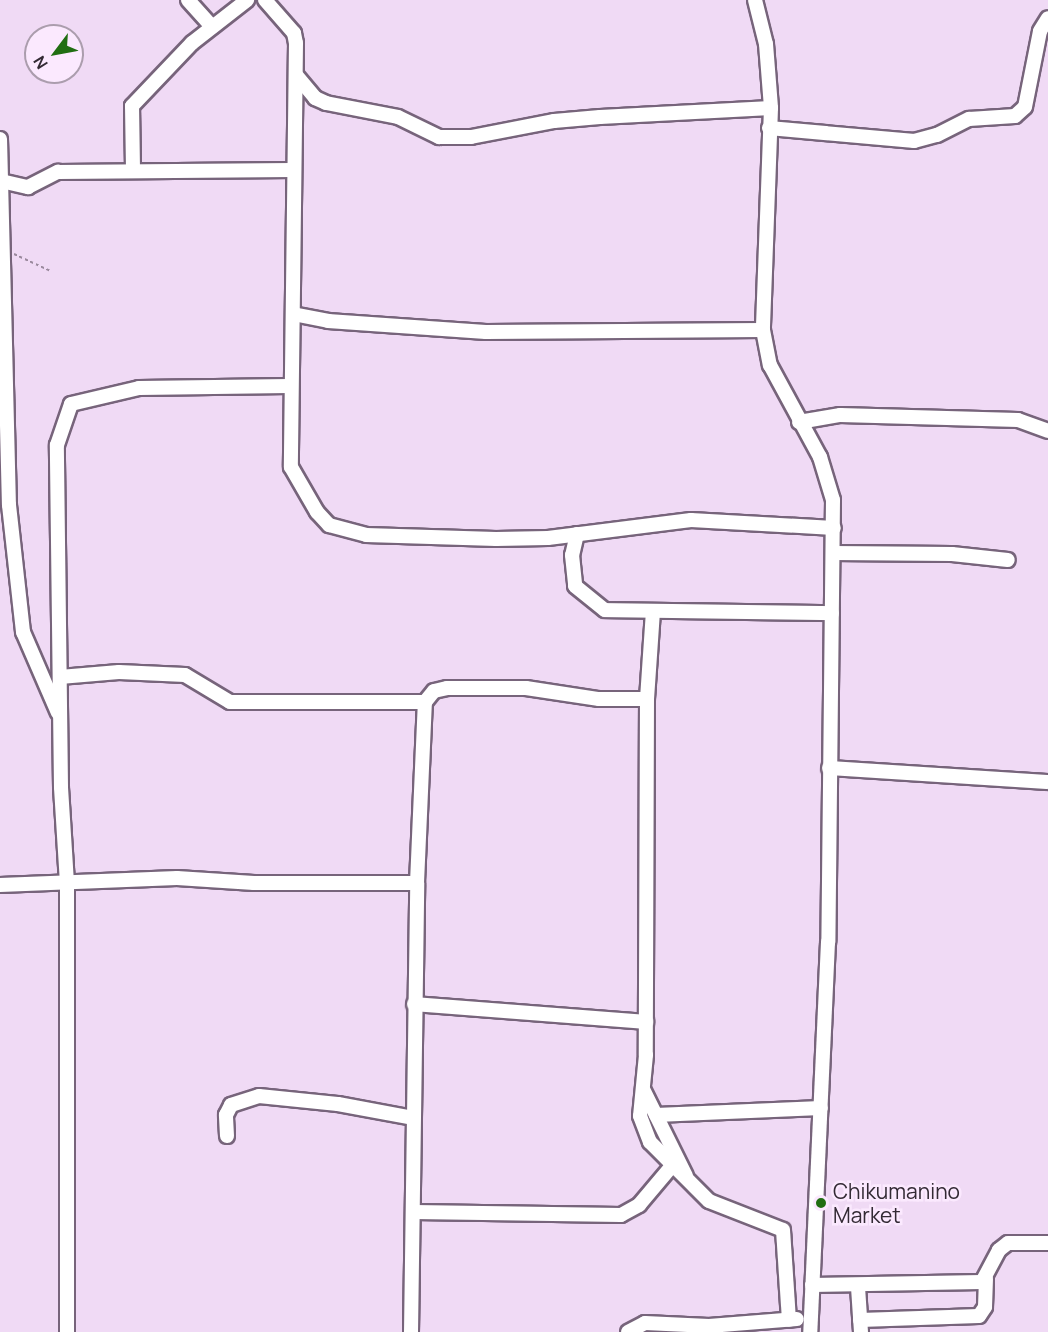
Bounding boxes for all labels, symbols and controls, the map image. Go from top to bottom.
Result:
north arrow [24,24,84,84]
text: N [28,52,53,73]
place label: Chikumanino Market [833,1178,960,1228]
marker: Chikumanino Market [814,1196,828,1210]

